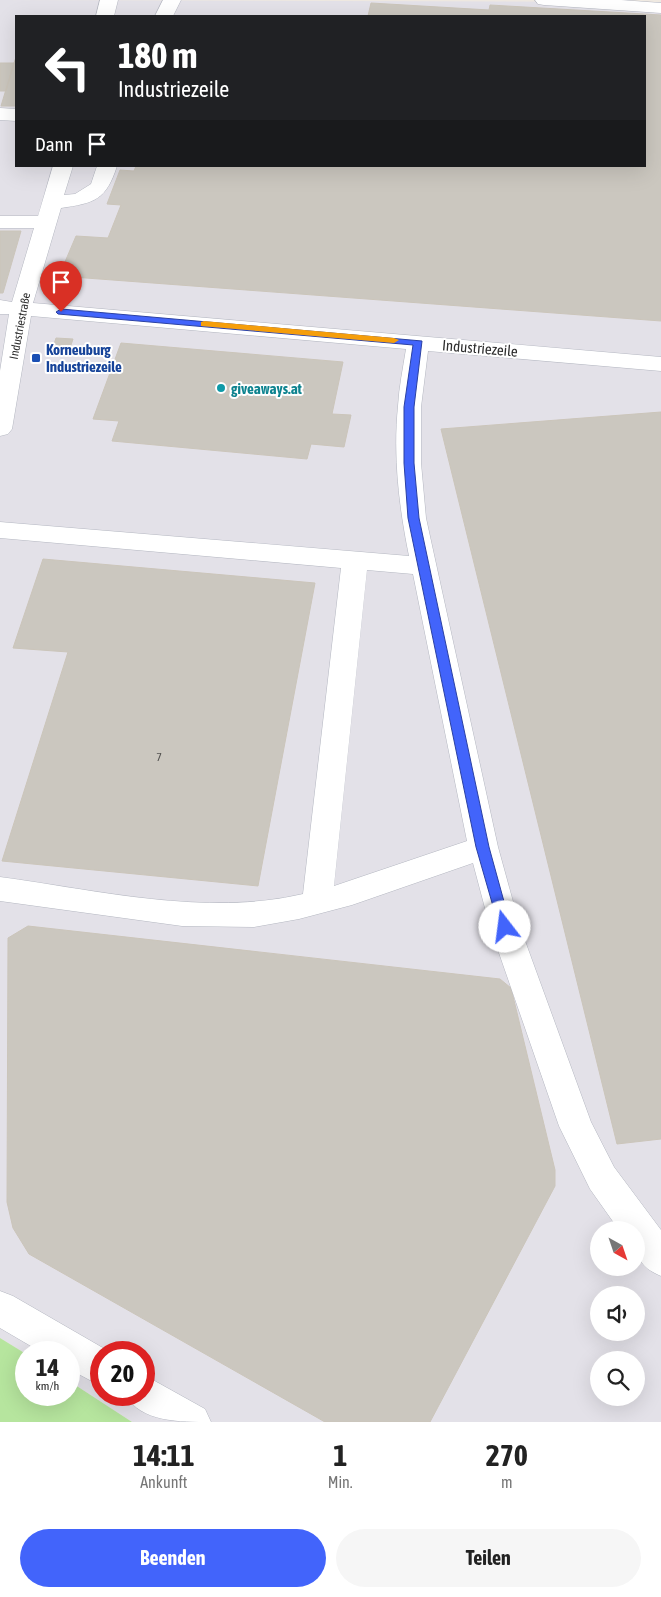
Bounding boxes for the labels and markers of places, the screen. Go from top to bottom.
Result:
pin [40,261,82,312]
place label: Korneuburg Industriezeile [46,341,122,375]
marker: Korneuburg Industriezeile [30,352,42,364]
place label: giveaways.at [231,380,303,397]
marker: giveaways.at [215,382,227,394]

